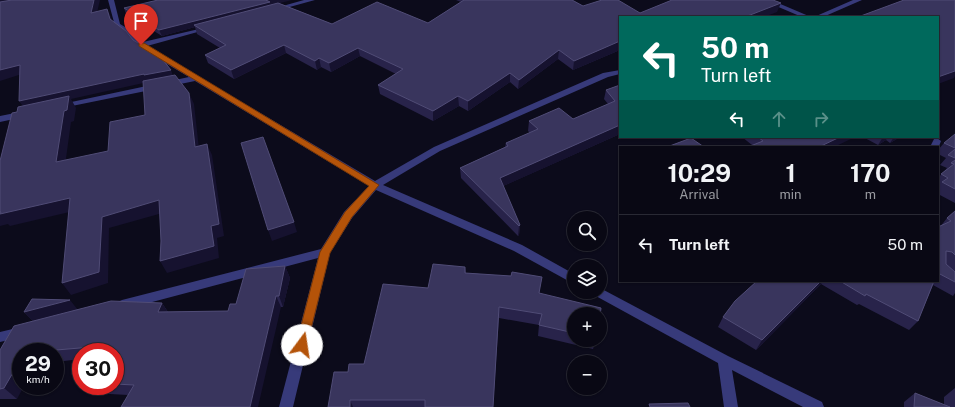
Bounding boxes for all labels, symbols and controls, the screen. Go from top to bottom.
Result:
pin [124,4,158,45]
icon: arrive [130,10,152,32]
text: 50 m [701,31,769,64]
icon: left [635,32,687,84]
text: Turn left [701,65,771,86]
icon: left [726,108,748,130]
icon: ahead [768,108,790,130]
icon: right [810,108,832,130]
text: 10:29 [667,159,731,187]
text: 1 [785,159,796,187]
text: 170 [850,159,891,187]
text: Arrival [679,187,719,202]
text: min [780,187,802,202]
text: m [865,187,876,202]
map controls [567,211,607,395]
button: search [567,211,607,251]
icon: left [635,234,657,256]
text: Turn left [669,236,730,253]
text: 50 m [888,236,923,253]
button: layers [567,259,607,299]
button: + [567,307,607,347]
position arrow [281,324,323,366]
speed limit sign: 30 [72,343,124,395]
text: 29 [25,352,51,376]
button: − [567,355,607,395]
text: km/h [26,373,50,385]

